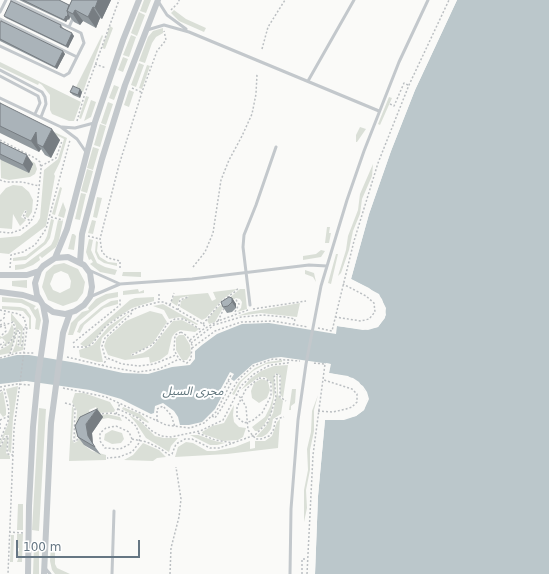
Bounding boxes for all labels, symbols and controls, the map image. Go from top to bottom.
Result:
water label: مجرى السيل [162,385,224,399]
scale bar [18,532,142,558]
text: 100 m [23,540,61,554]

